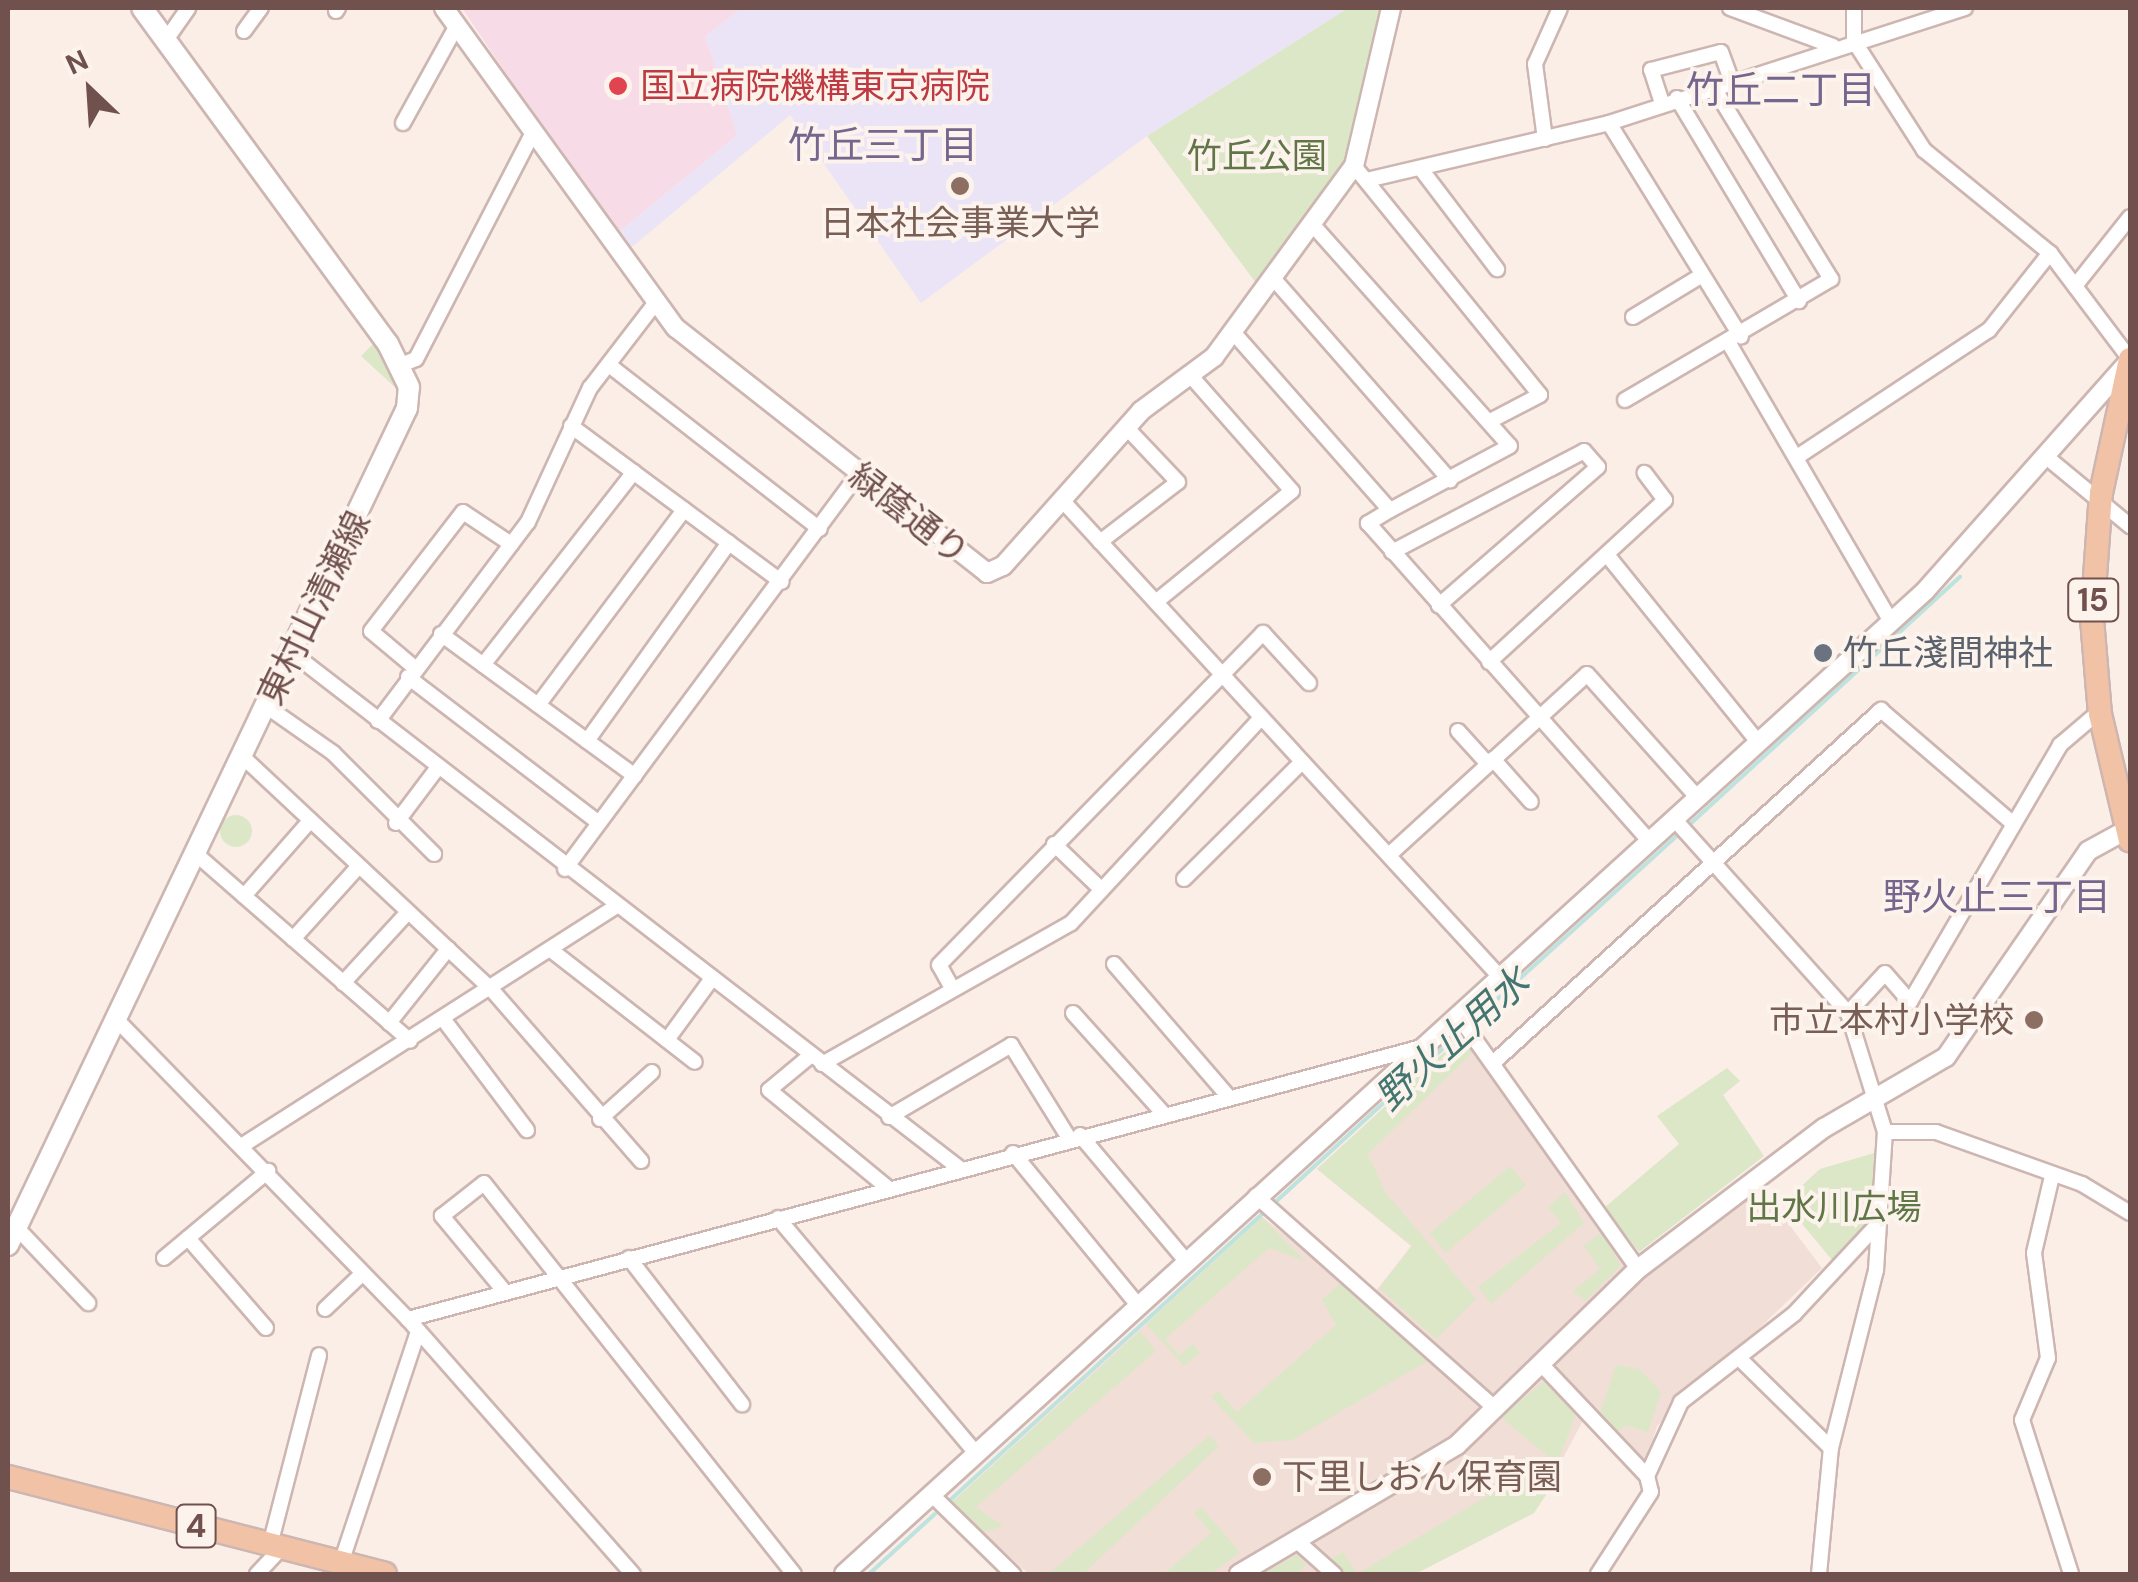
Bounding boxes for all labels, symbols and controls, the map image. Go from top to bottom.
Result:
north arrow [40,40,140,140]
text: N [60,41,94,83]
place label: 国立病院機構東京病院 [640,65,990,107]
district label: 竹丘二丁目 [1686,68,1876,114]
marker: 国立病院機構東京病院 [605,73,631,99]
district label: 竹丘三丁目 [788,123,978,169]
park label: 竹丘公園 [1187,135,1327,177]
marker: 日本社会事業大学 [949,175,971,197]
place label: 日本社会事業大学 [820,202,1100,244]
street label: 緑蔭通り [841,454,977,574]
street label: 東村山清瀬線 [249,504,379,712]
road number: 15 [2066,573,2120,627]
place label: 竹丘淺間神社 [1843,632,2053,674]
marker: 竹丘淺間神社 [1812,642,1834,664]
district label: 野火止三丁目 [1883,875,2111,921]
water label: 野火止用水 [1367,959,1539,1121]
place label: 市立本村小学校 [1769,999,2014,1041]
marker: 市立本村小学校 [2023,1009,2045,1031]
park label: 出水川広場 [1747,1186,1921,1228]
place label: 下里しおん保育園 [1282,1456,1562,1498]
marker: 下里しおん保育園 [1251,1466,1273,1488]
road number: 4 [174,1499,218,1553]

